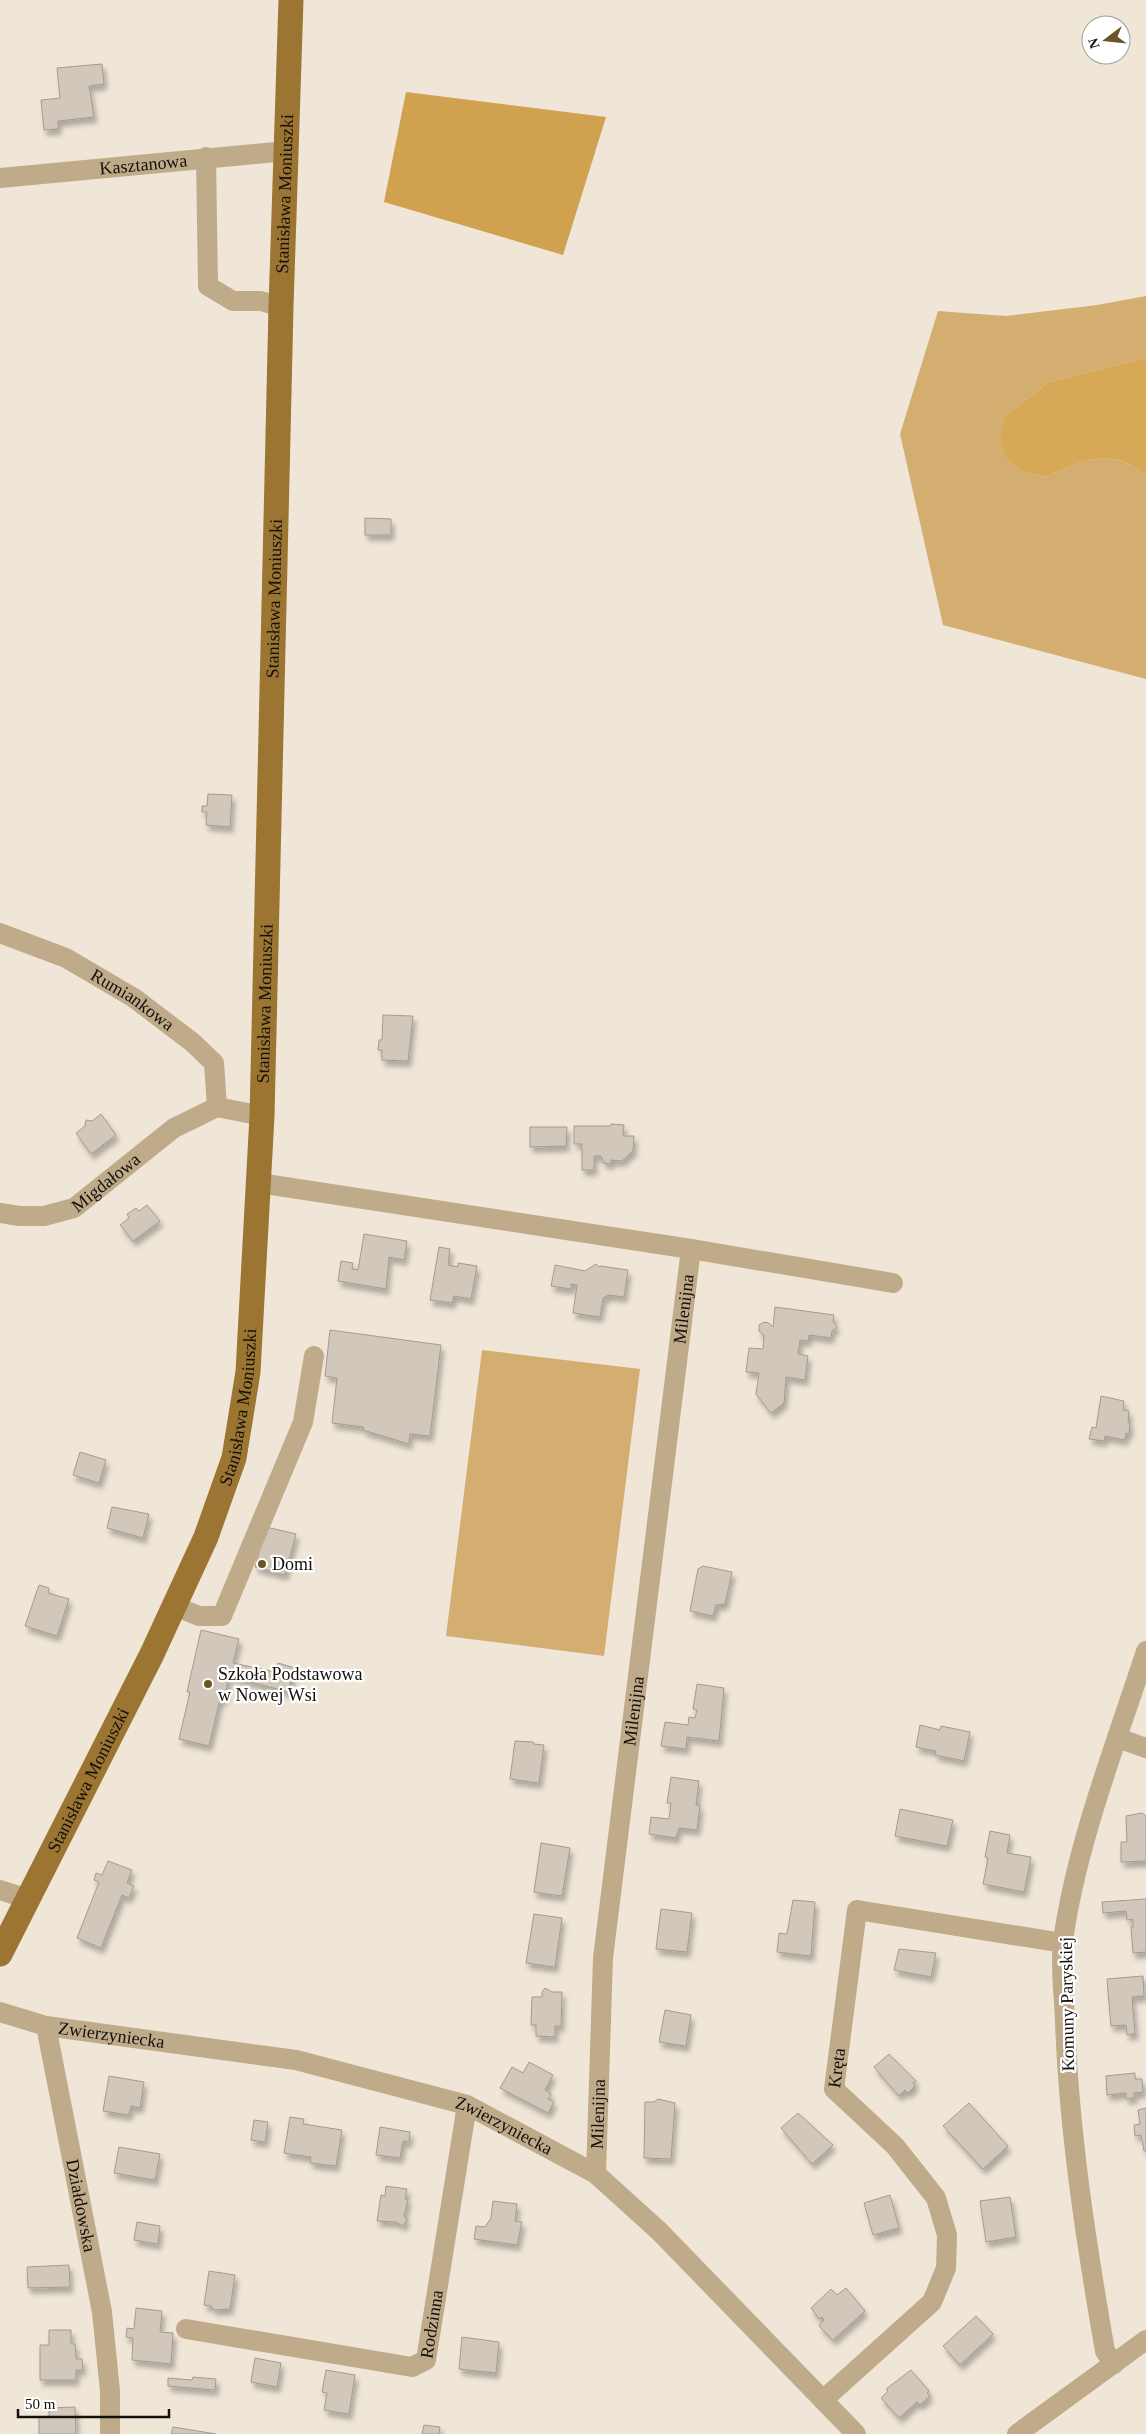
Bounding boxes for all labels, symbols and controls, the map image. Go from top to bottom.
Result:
north arrow [1081,15,1131,65]
text: N [1085,37,1103,50]
street label: Stanisława Moniuszki [272,114,297,274]
street label: Kasztanowa [99,150,188,179]
street label: Stanisława Moniuszki [262,519,286,679]
street label: Stanisława Moniuszki [253,923,277,1084]
street label: Rumiankowa [87,965,178,1035]
street label: Migdałowa [68,1149,144,1216]
street label: Milenijna [669,1273,698,1345]
street label: Stanisława Moniuszki [215,1328,260,1488]
place label: Domi [272,1554,313,1574]
marker: Domi [256,1558,268,1570]
place label: Szkoła Podstawowa w Nowej Wsi [218,1664,362,1705]
street label: Milenijna [619,1675,648,1747]
marker: Szkoła Podstawowa w Nowej Wsi [202,1678,214,1690]
street label: Stanisława Moniuszki [43,1704,133,1856]
street label: Komuny Paryskiej [1056,1937,1078,2071]
street label: Zwierzyniecka [57,2018,166,2052]
street label: Kręta [824,2047,849,2089]
street label: Milenijna [587,2079,609,2149]
street label: Zwierzyniecka [453,2092,556,2159]
street label: Działdowska [62,2157,100,2254]
street label: Rodzinna [416,2289,447,2360]
scale bar [18,2386,169,2418]
text: 50 m [25,2396,56,2412]

